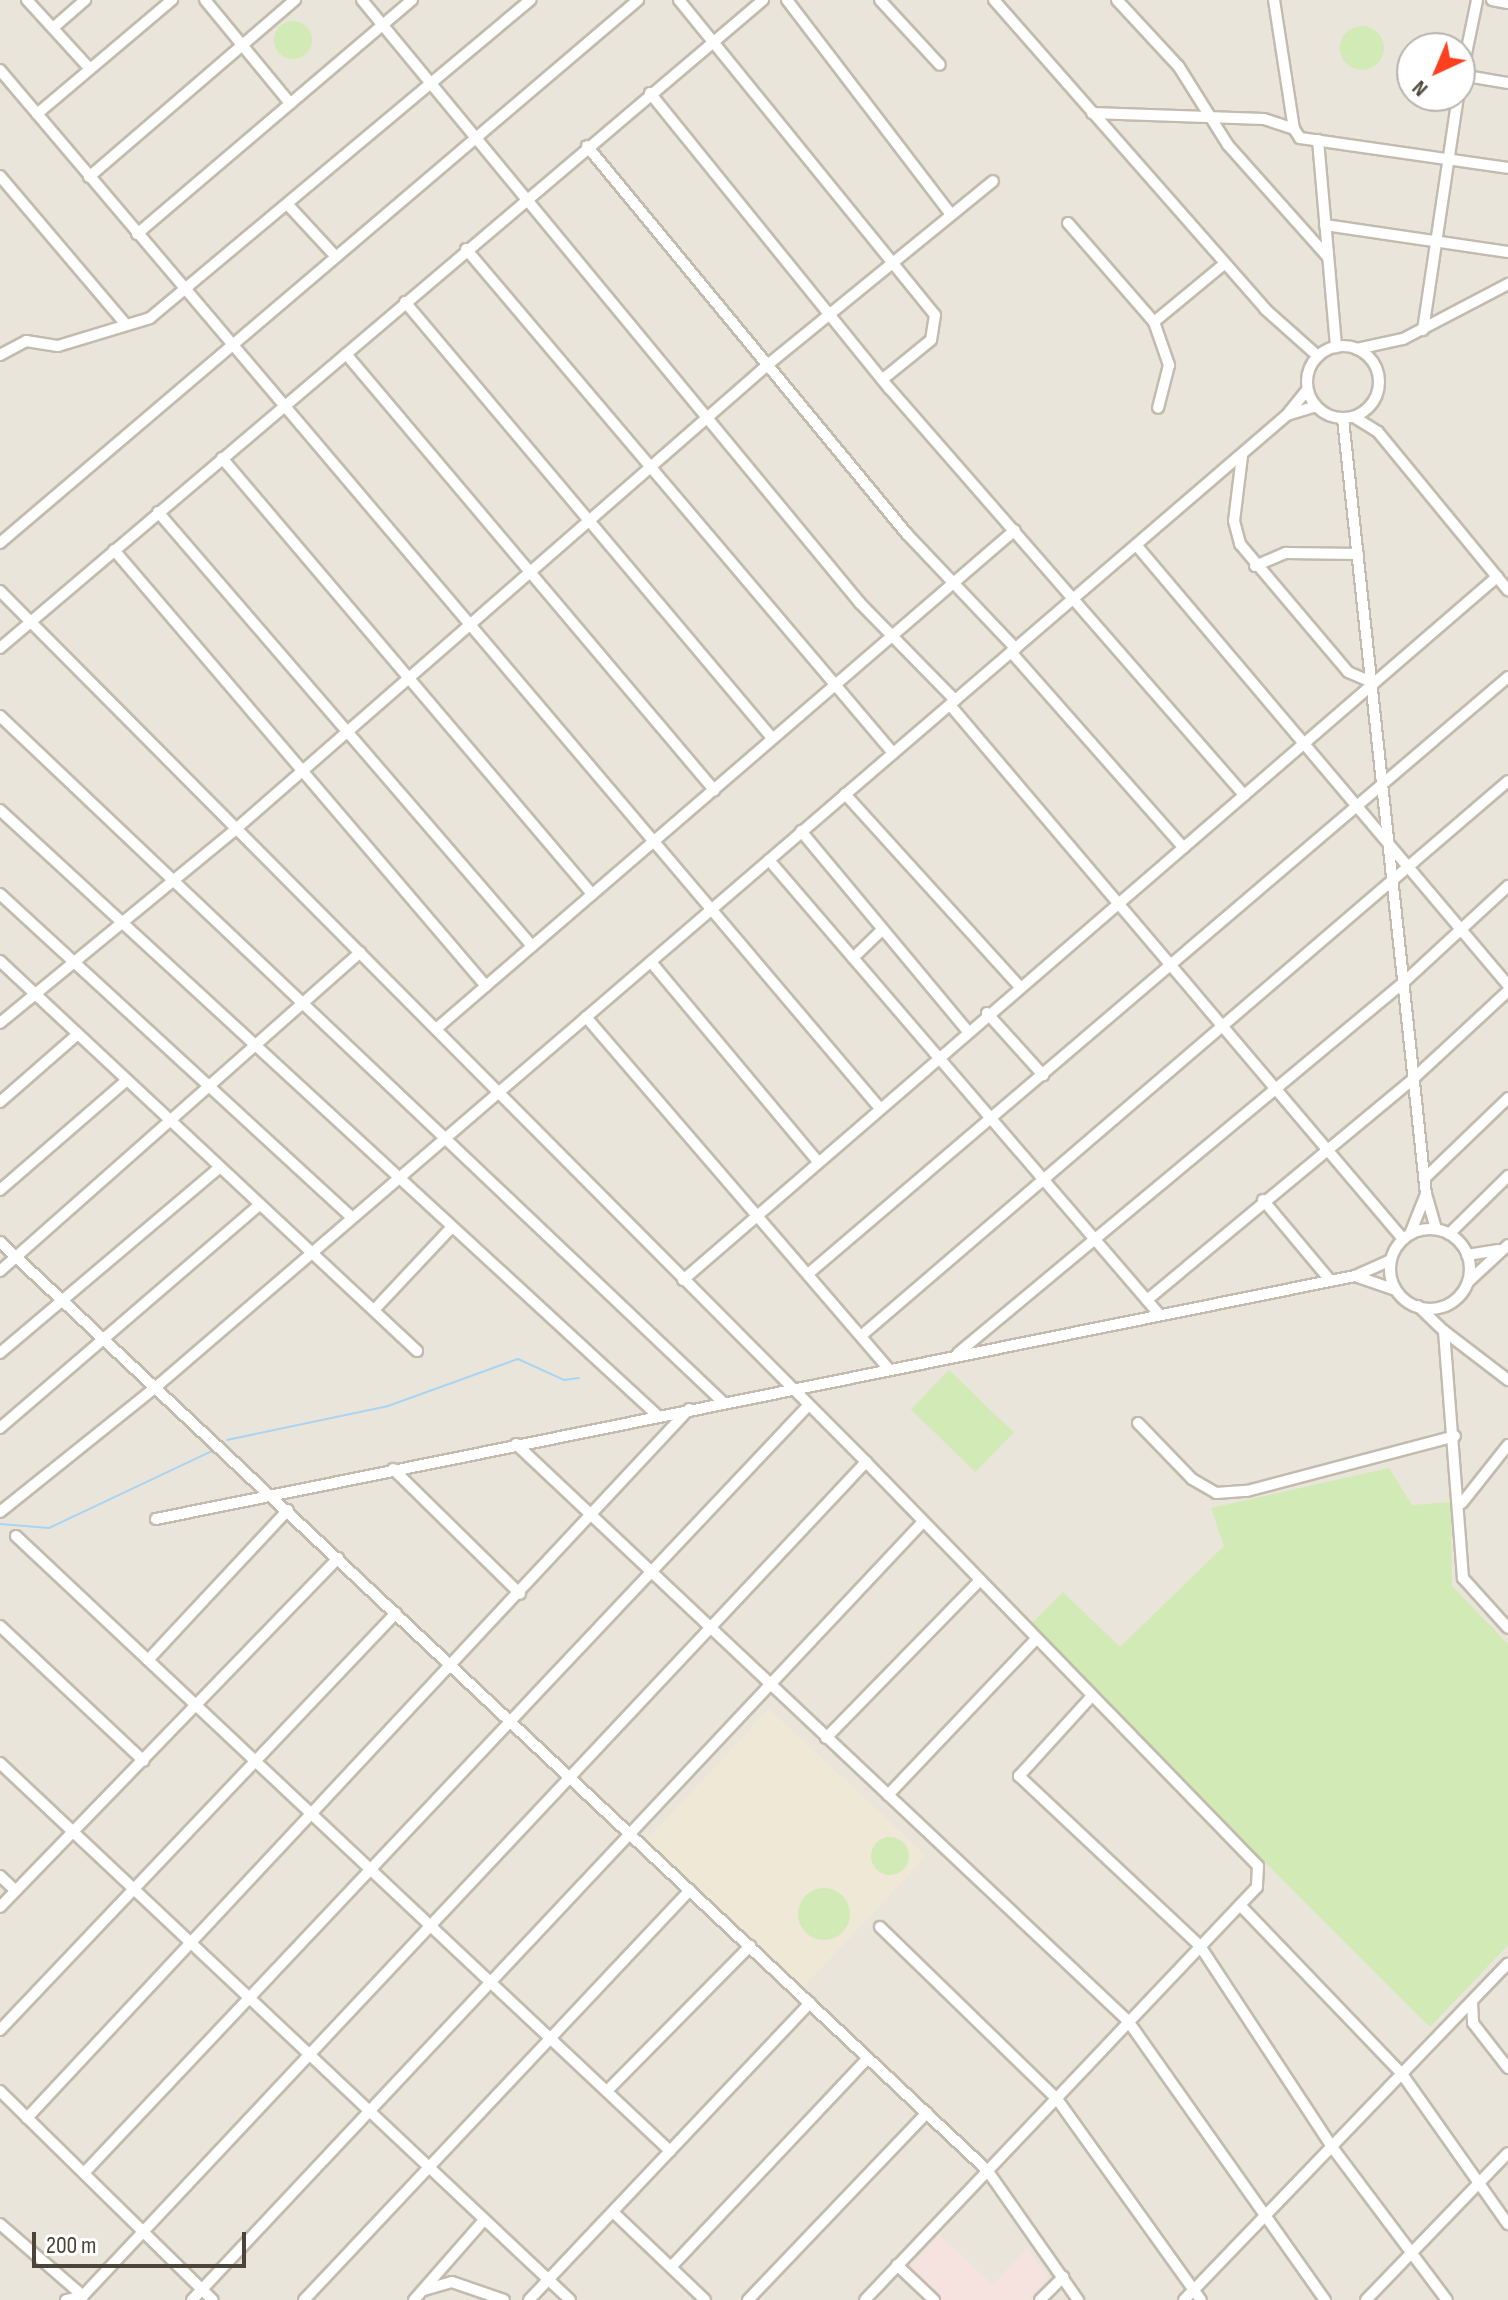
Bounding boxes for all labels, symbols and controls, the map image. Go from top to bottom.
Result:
north arrow [1396,32,1476,112]
text: N [1407,74,1434,102]
scale bar [36,2216,250,2266]
text: 200 m [46,2231,97,2260]

